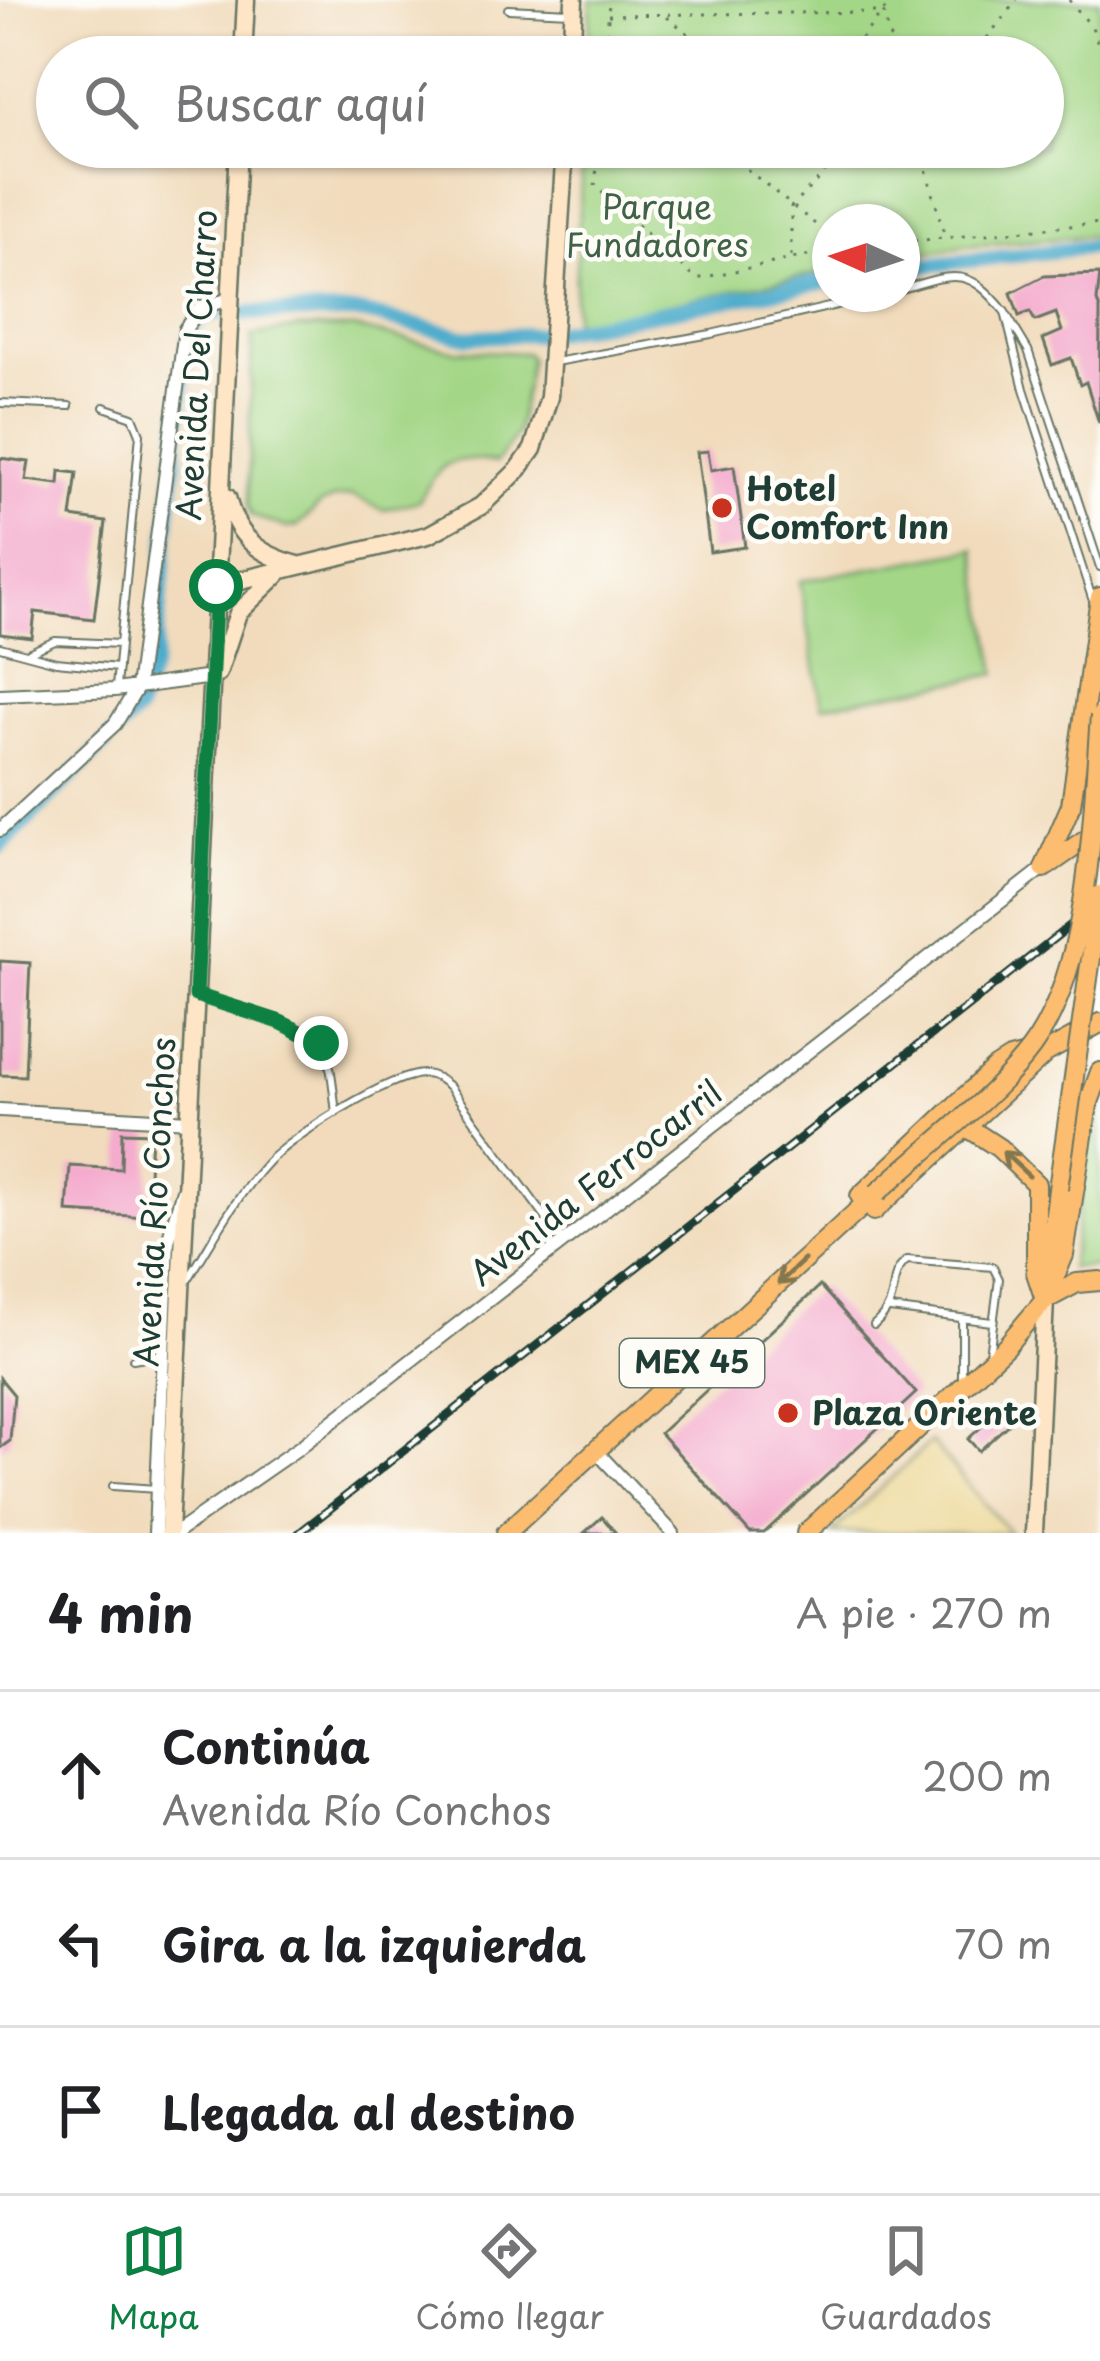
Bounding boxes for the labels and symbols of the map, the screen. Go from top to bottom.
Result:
park label: Parque Fundadores [566,180,749,268]
north arrow [812,204,920,312]
street label: Avenida Del Charro [162,208,228,522]
place label: Hotel Comfort Inn [746,462,949,550]
marker: Hotel Comfort Inn [709,495,735,521]
route start [189,559,243,613]
route end [294,1016,348,1070]
street label: Avenida Río Conchos [119,1036,187,1368]
street label: Avenida Ferrocarril [458,1067,732,1296]
one-way arrow [1002,1150,1032,1178]
one-way arrow [777,1258,807,1285]
road number: MEX 45 [620,1339,764,1387]
place label: Plaza Oriente [812,1386,1037,1436]
marker: Plaza Oriente [775,1400,801,1426]

